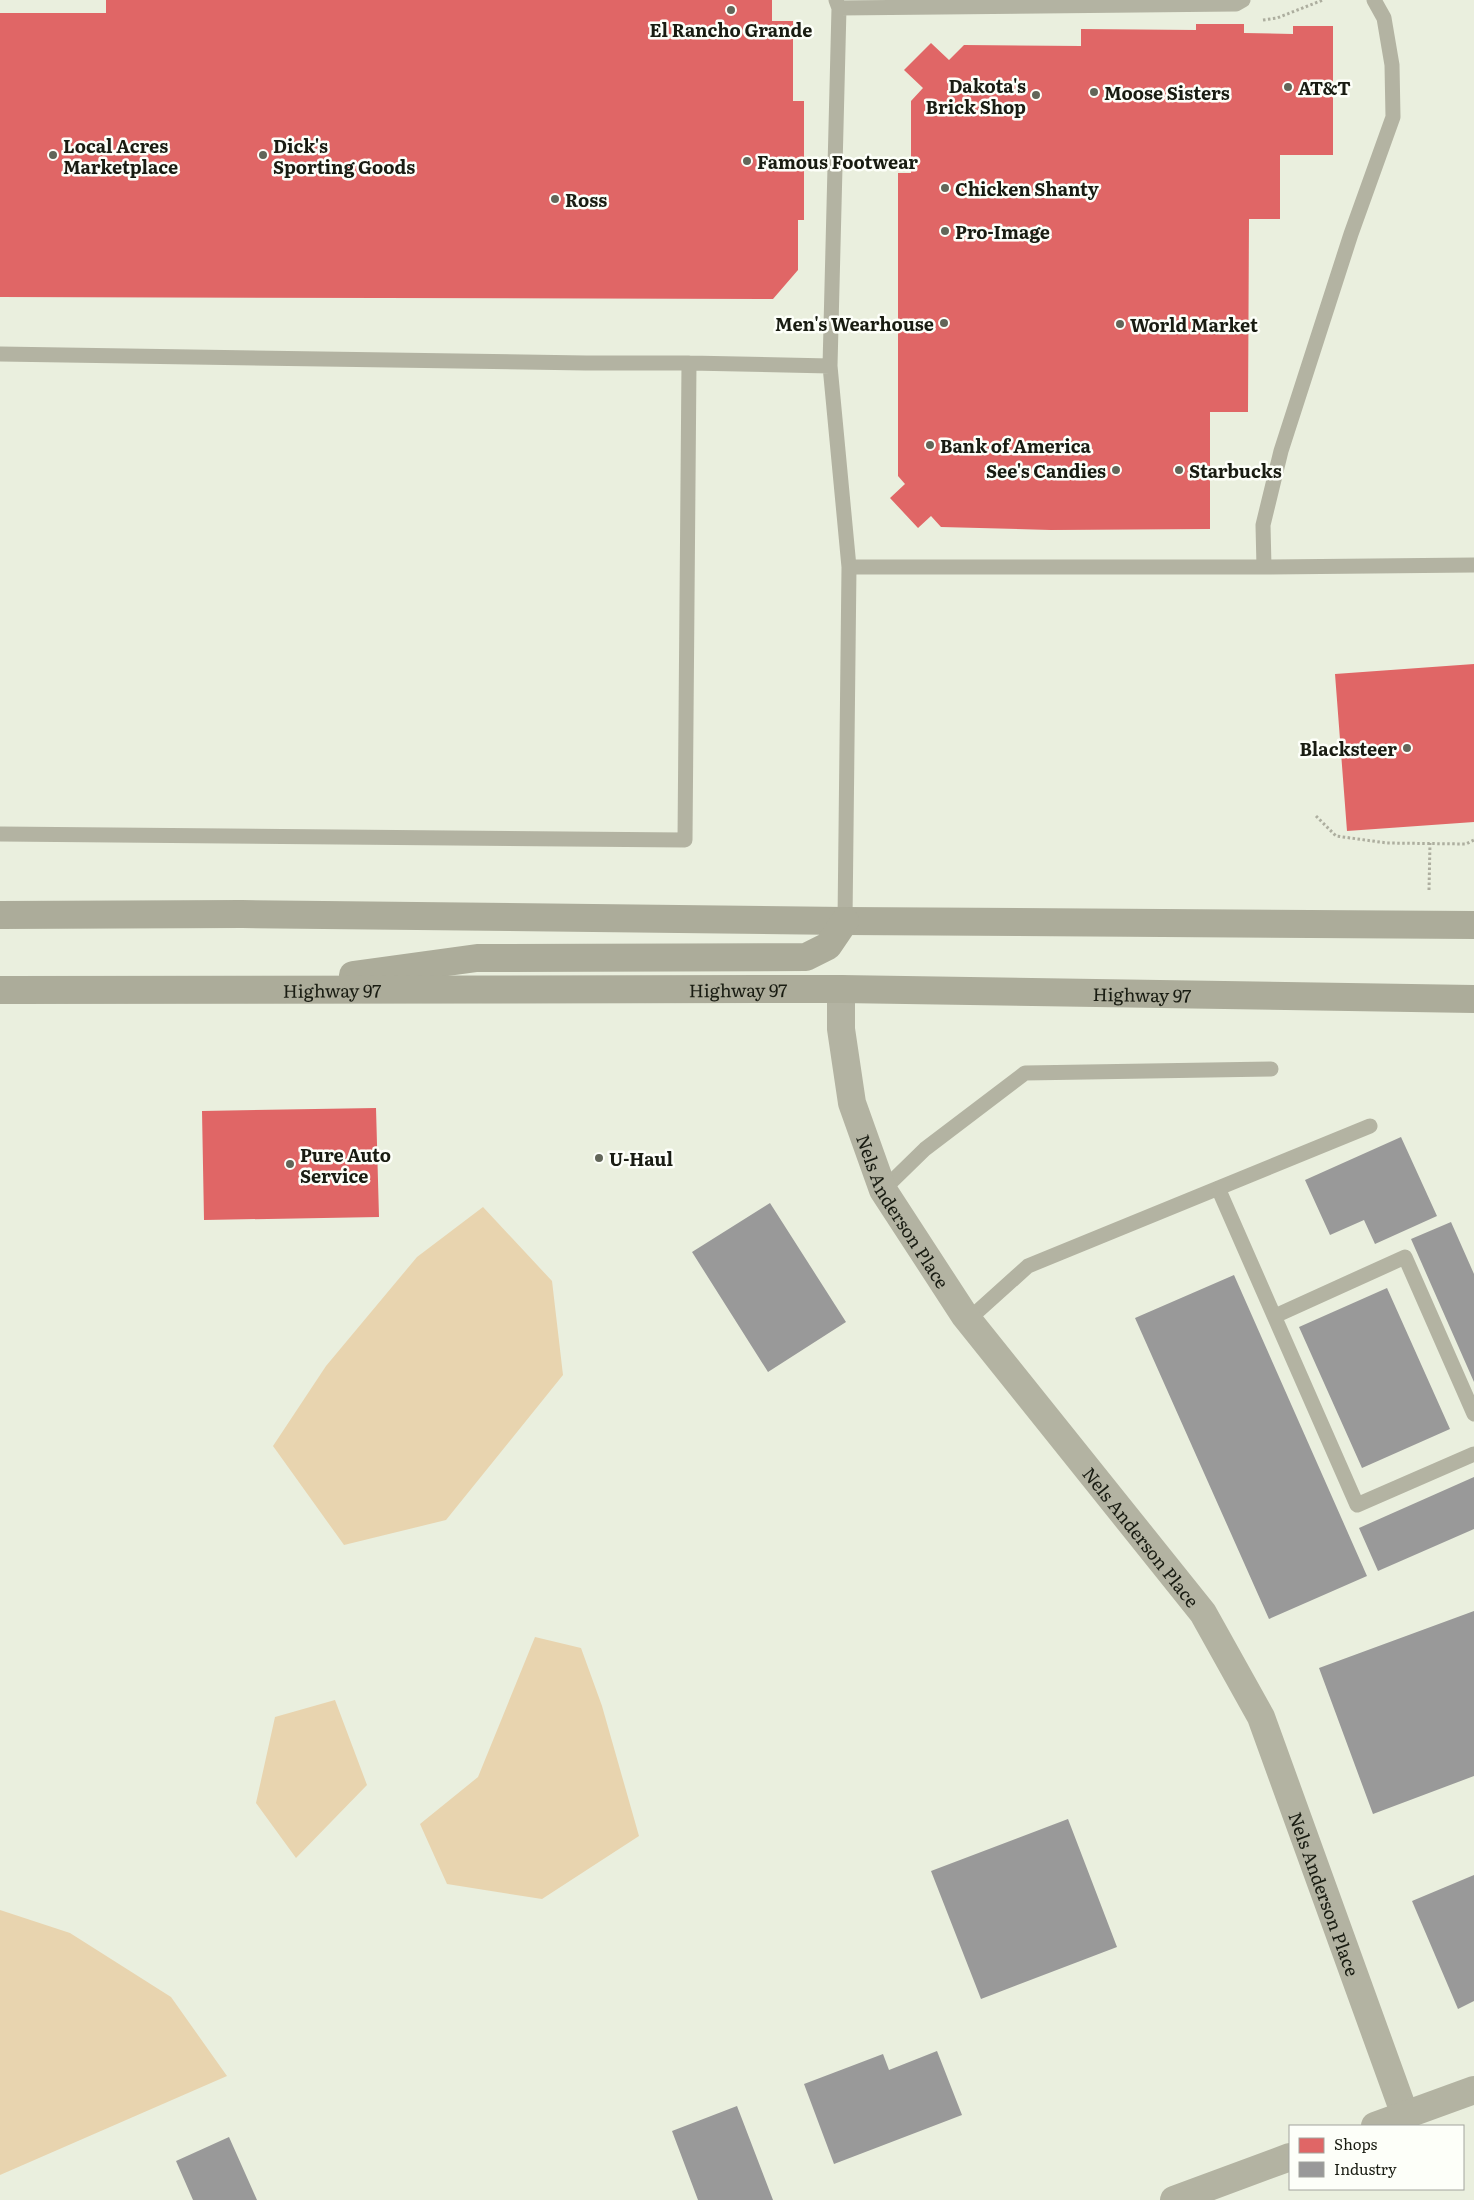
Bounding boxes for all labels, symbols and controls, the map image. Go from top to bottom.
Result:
marker: El Rancho Grande [725,4,737,16]
place label: El Rancho Grande [650,16,812,43]
place label: Dakota's Brick Shop [926,72,1026,120]
place label: AT&T [1298,74,1351,101]
place label: Moose Sisters [1104,79,1230,106]
marker: AT&T [1282,81,1294,93]
marker: Moose Sisters [1088,86,1100,98]
marker: Dakota's Brick Shop [1030,89,1042,101]
place label: Local Acres Marketplace [63,132,178,180]
place label: Dick's Sporting Goods [273,132,415,180]
place label: Famous Footwear [757,148,918,175]
marker: Local Acres Marketplace [47,149,59,161]
marker: Dick's Sporting Goods [257,149,269,161]
marker: Famous Footwear [741,155,753,167]
place label: Chicken Shanty [955,175,1099,202]
marker: Chicken Shanty [939,182,951,194]
place label: Ross [565,186,607,213]
marker: Ross [549,193,561,205]
place label: Pro-Image [955,218,1050,245]
marker: Pro-Image [939,225,951,237]
place label: Men's Wearhouse [775,310,934,337]
place label: World Market [1130,311,1258,338]
marker: Men's Wearhouse [938,317,950,329]
marker: World Market [1114,318,1126,330]
place label: Bank of America [940,432,1092,459]
marker: Bank of America [924,439,936,451]
place label: See's Candies [986,457,1106,484]
place label: Starbucks [1189,457,1282,484]
marker: See's Candies [1110,464,1122,476]
marker: Starbucks [1173,464,1185,476]
place label: Blacksteer [1299,735,1397,762]
marker: Blacksteer [1401,742,1413,754]
street label: Highway 97 [283,976,381,1003]
street label: Highway 97 [689,976,787,1003]
street label: Highway 97 [1092,979,1191,1008]
street label: Nels Anderson Place [851,1130,957,1293]
place label: Pure Auto Service [300,1141,391,1189]
place label: U-Haul [609,1145,674,1172]
marker: U-Haul [593,1152,605,1164]
marker: Pure Auto Service [284,1158,296,1170]
street label: Nels Anderson Place [1077,1461,1206,1612]
street label: Nels Anderson Place [1283,1808,1367,1980]
legend [1289,2125,1464,2190]
text: Shops [1334,2132,1377,2155]
text: Industry [1334,2157,1397,2180]

